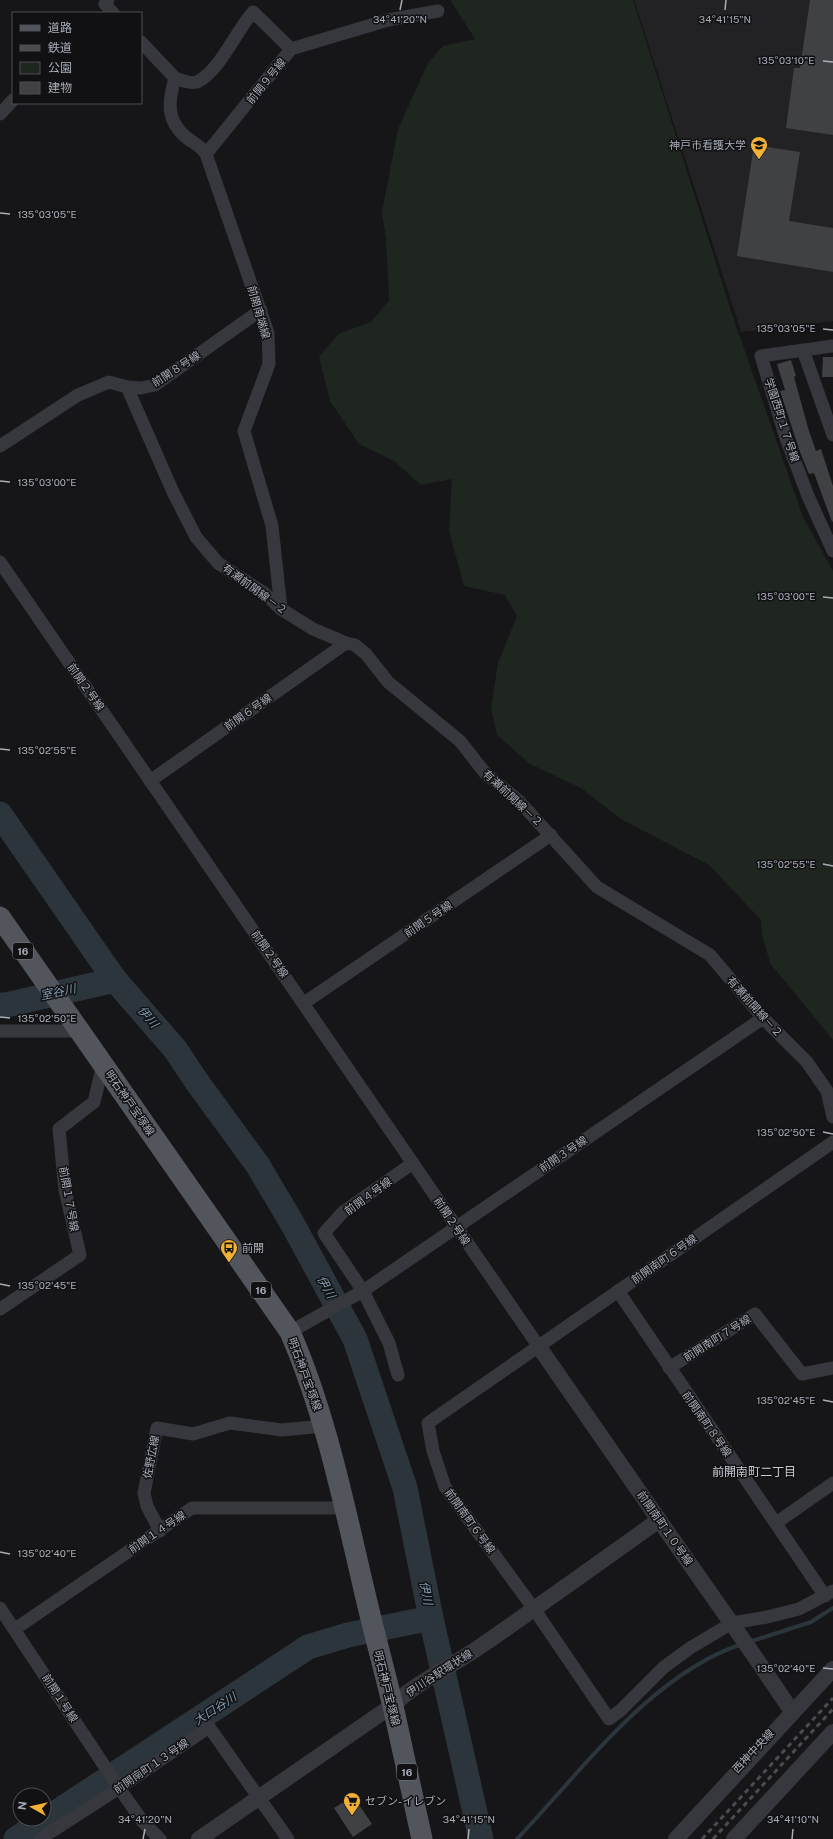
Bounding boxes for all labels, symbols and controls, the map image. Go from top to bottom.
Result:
legend [12,12,142,104]
text: 34°41'20"N [373,13,427,25]
text: 34°41'15"N [699,13,751,25]
text: 道路 [48,21,72,35]
text: 鉄道 [48,41,72,55]
text: 135°03'10"E [758,54,814,66]
street label: 前開９号線 [244,56,288,106]
text: 公園 [48,61,72,75]
text: 建物 [48,81,72,95]
school or university icon: 神戸市看護大学 [749,135,769,160]
place label: 神戸市看護大学 [669,139,746,151]
text: 135°03'05"E [17,208,77,220]
street label: 前開南端線 [246,284,272,340]
text: 135°03'05"E [756,322,816,334]
street label: 前開８号線 [150,349,202,389]
street label: 学園西町１７号線 [763,376,801,464]
text: 135°03'00"E [18,476,76,488]
street label: 有瀬前開線－２ [220,562,290,616]
text: 135°03'00"E [757,590,815,602]
street label: 前開２号線 [65,661,107,713]
street label: 前開６号線 [222,691,274,733]
text: 135°02'55"E [17,744,77,756]
street label: 有瀬前開線－２ [481,767,545,829]
text: 135°02'55"E [756,858,816,870]
street label: 前開５号線 [402,899,454,939]
street label: 前開２号線 [249,928,291,980]
road number: 16 [13,943,33,959]
street label: 有瀬前開線－２ [725,974,785,1040]
water label: 室谷川 [39,981,79,1003]
water label: 伊川 [135,1003,162,1032]
text: 135°02'50"E [18,1012,76,1024]
street label: 明石神戸宝塚線 [103,1068,157,1138]
text: 135°02'50"E [757,1126,815,1138]
street label: 前開３号線 [537,1134,589,1174]
street label: 前開１７号線 [57,1165,81,1233]
street label: 前開４号線 [342,1175,394,1217]
street label: 前開２号線 [432,1195,472,1247]
street label: 前開南町６号線 [629,1232,699,1286]
bus stop icon: 前開 [219,1238,239,1263]
place label: 前開 [242,1242,264,1254]
water label: 伊川 [314,1273,339,1303]
text: 135°02'45"E [17,1279,77,1291]
road number: 16 [251,1282,271,1298]
street label: 前開南町７号線 [681,1313,753,1363]
street label: 明石神戸宝塚線 [286,1336,324,1412]
street label: 前開南町８号線 [680,1389,734,1459]
text: 135°02'45"E [756,1394,816,1406]
street label: 佐野広線 [141,1434,161,1480]
district label: 前開南町二丁目 [712,1465,796,1479]
street label: 前開南町６号線 [443,1486,497,1556]
street label: 前開南町１０号線 [635,1489,695,1567]
street label: 前開１４号線 [126,1509,188,1555]
text: 135°02'40"E [18,1547,76,1559]
water label: 伊川 [417,1580,436,1608]
street label: 伊川谷駅環状線 [403,1647,475,1699]
street label: 明石神戸宝塚線 [372,1649,402,1727]
text: 135°02'40"E [757,1662,815,1674]
street label: 前開１号線 [40,1672,80,1724]
water label: 大口谷川 [191,1689,241,1728]
street label: 西神中央線 [730,1727,776,1775]
street label: 前開南町１３号線 [111,1736,191,1796]
road number: 16 [397,1764,417,1780]
north arrow [12,1787,52,1827]
supermarket icon: セブン-イレブン [342,1791,362,1816]
place label: セブン-イレブン [365,1795,446,1807]
text: N [16,1801,29,1811]
text: 34°41'20"N [118,1813,172,1825]
text: 34°41'15"N [443,1813,495,1825]
text: 34°41'10"N [767,1813,819,1825]

